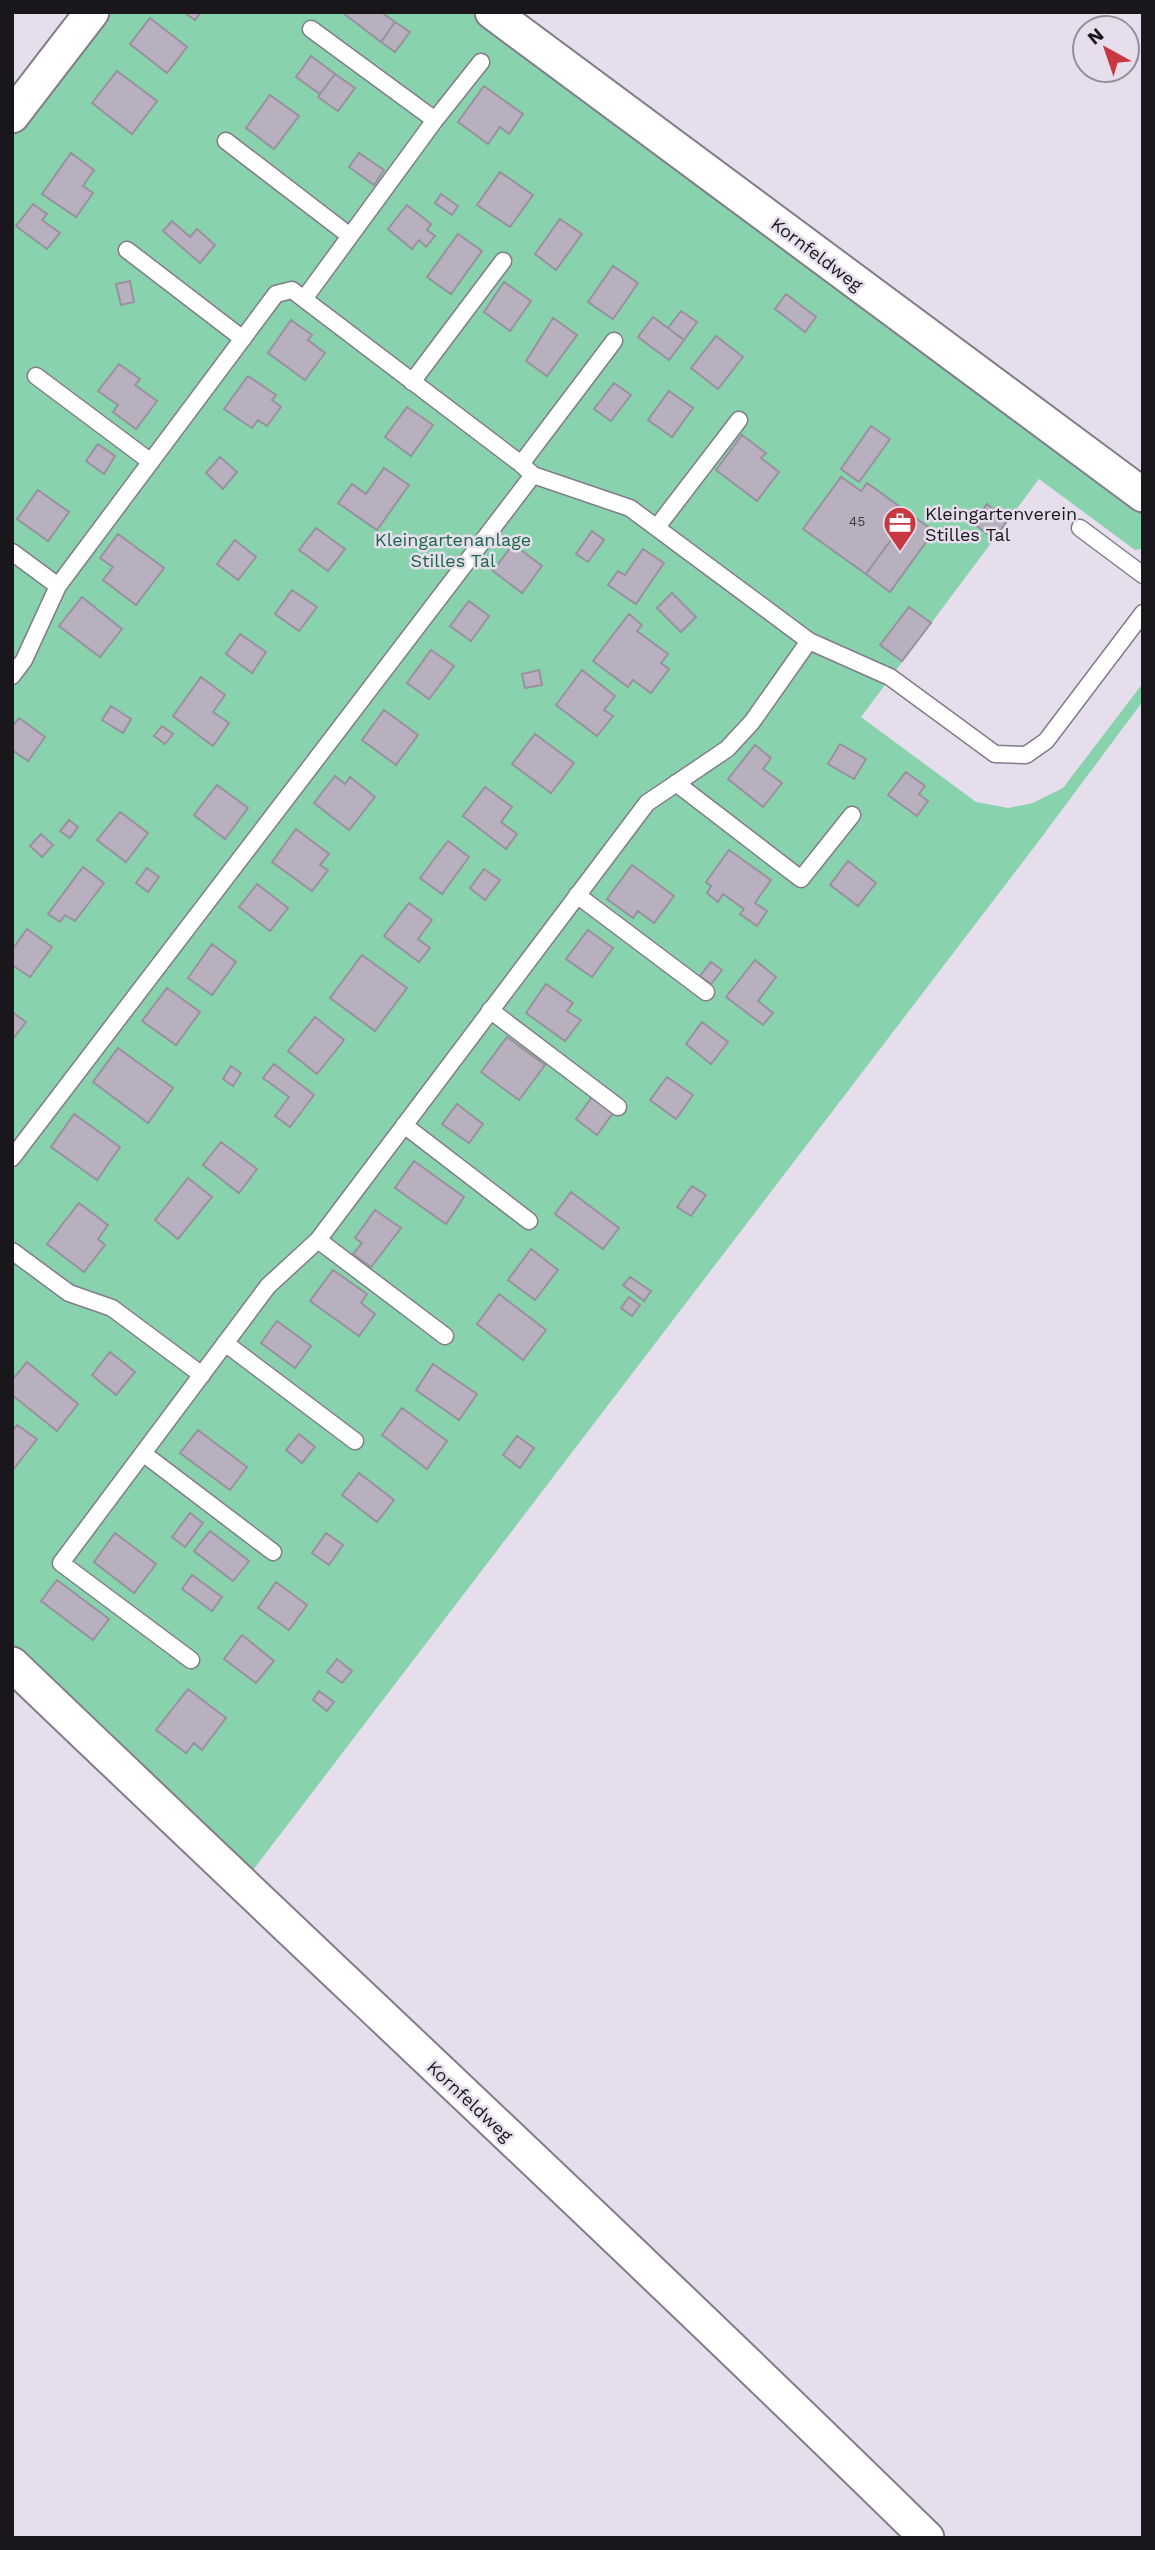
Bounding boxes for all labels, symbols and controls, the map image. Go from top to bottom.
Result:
north arrow [1071,14,1141,84]
text: N [1083,23,1108,50]
street label: Kornfeldweg [767,213,867,295]
place label: Kleingartenverein Stilles Tal [925,503,1077,545]
office icon: Kleingartenverein Stilles Tal [881,504,919,553]
house number: 45 [849,513,865,529]
park label: Kleingartenanlage Stilles Tal [375,529,531,571]
street label: Kornfeldweg [423,2056,517,2146]

